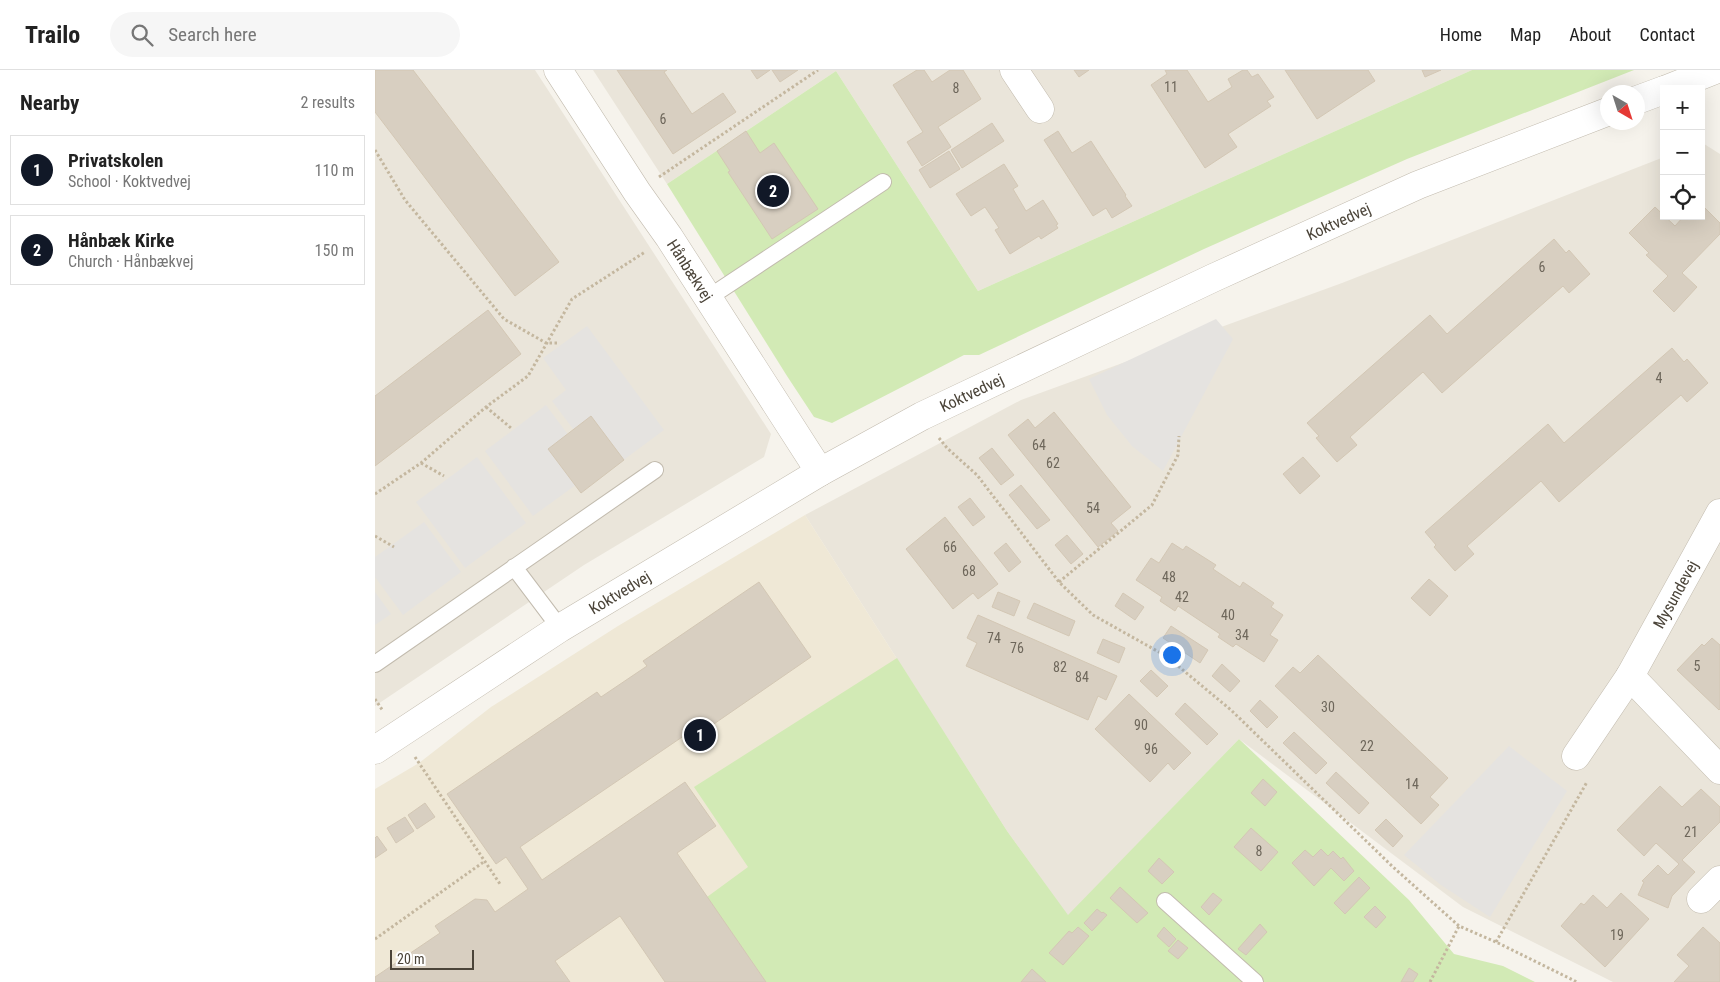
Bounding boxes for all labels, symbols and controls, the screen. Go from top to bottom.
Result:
search box [110,12,460,57]
text: Trailo [25,21,80,49]
icon: search [128,21,156,49]
text: Search here [168,23,257,46]
text: Home [1440,24,1482,45]
text: Map [1510,24,1541,45]
text: About [1569,24,1611,45]
text: Contact [1639,24,1695,45]
house number: 11 [1164,79,1178,95]
house number: 8 [953,80,960,96]
north arrow [1600,85,1645,130]
map controls [1660,85,1705,220]
button: + [1660,85,1705,130]
text: Nearby [20,91,79,115]
text: 2 results [300,93,355,112]
house number: 6 [660,111,667,127]
button: − [1660,130,1705,175]
text: Privatskolen [68,149,163,172]
text: 1 [33,161,41,180]
text: 110 m [315,161,354,180]
text: School · Koktvedvej [68,172,191,191]
pin: 2 [757,172,789,210]
button: locate [1660,175,1705,220]
street label: Koktvedvej [1303,198,1374,244]
text: Hånbæk Kirke [68,229,174,252]
street label: Hånbækvej [663,236,717,305]
text: 2 [33,241,41,260]
text: 150 m [315,241,354,260]
text: Church · Hånbækvej [68,252,194,271]
house number: 6 [1539,259,1546,275]
street label: Koktvedvej [937,369,1007,416]
house number: 4 [1656,370,1663,386]
house number: 64 [1032,437,1046,453]
house number: 62 [1046,455,1060,471]
house number: 54 [1086,500,1100,516]
house number: 66 [943,539,957,555]
street label: Mysundevej [1649,557,1702,631]
house number: 68 [962,563,976,579]
street label: Koktvedvej [585,567,654,618]
house number: 48 [1162,569,1176,585]
house number: 42 [1175,589,1189,605]
house number: 40 [1221,607,1235,623]
house number: 34 [1235,627,1249,643]
house number: 74 [987,630,1001,646]
house number: 76 [1010,640,1024,656]
your location [1159,642,1185,668]
house number: 5 [1694,658,1701,674]
house number: 82 [1053,659,1067,675]
house number: 84 [1075,669,1089,685]
house number: 30 [1321,699,1335,715]
pin: 1 [684,716,716,754]
house number: 90 [1134,717,1148,733]
house number: 22 [1360,738,1374,754]
house number: 96 [1144,741,1158,757]
house number: 14 [1405,776,1419,792]
house number: 21 [1684,824,1698,840]
house number: 8 [1256,843,1263,859]
house number: 19 [1610,927,1624,943]
scale bar [390,947,474,970]
text: 20 m [397,951,425,967]

